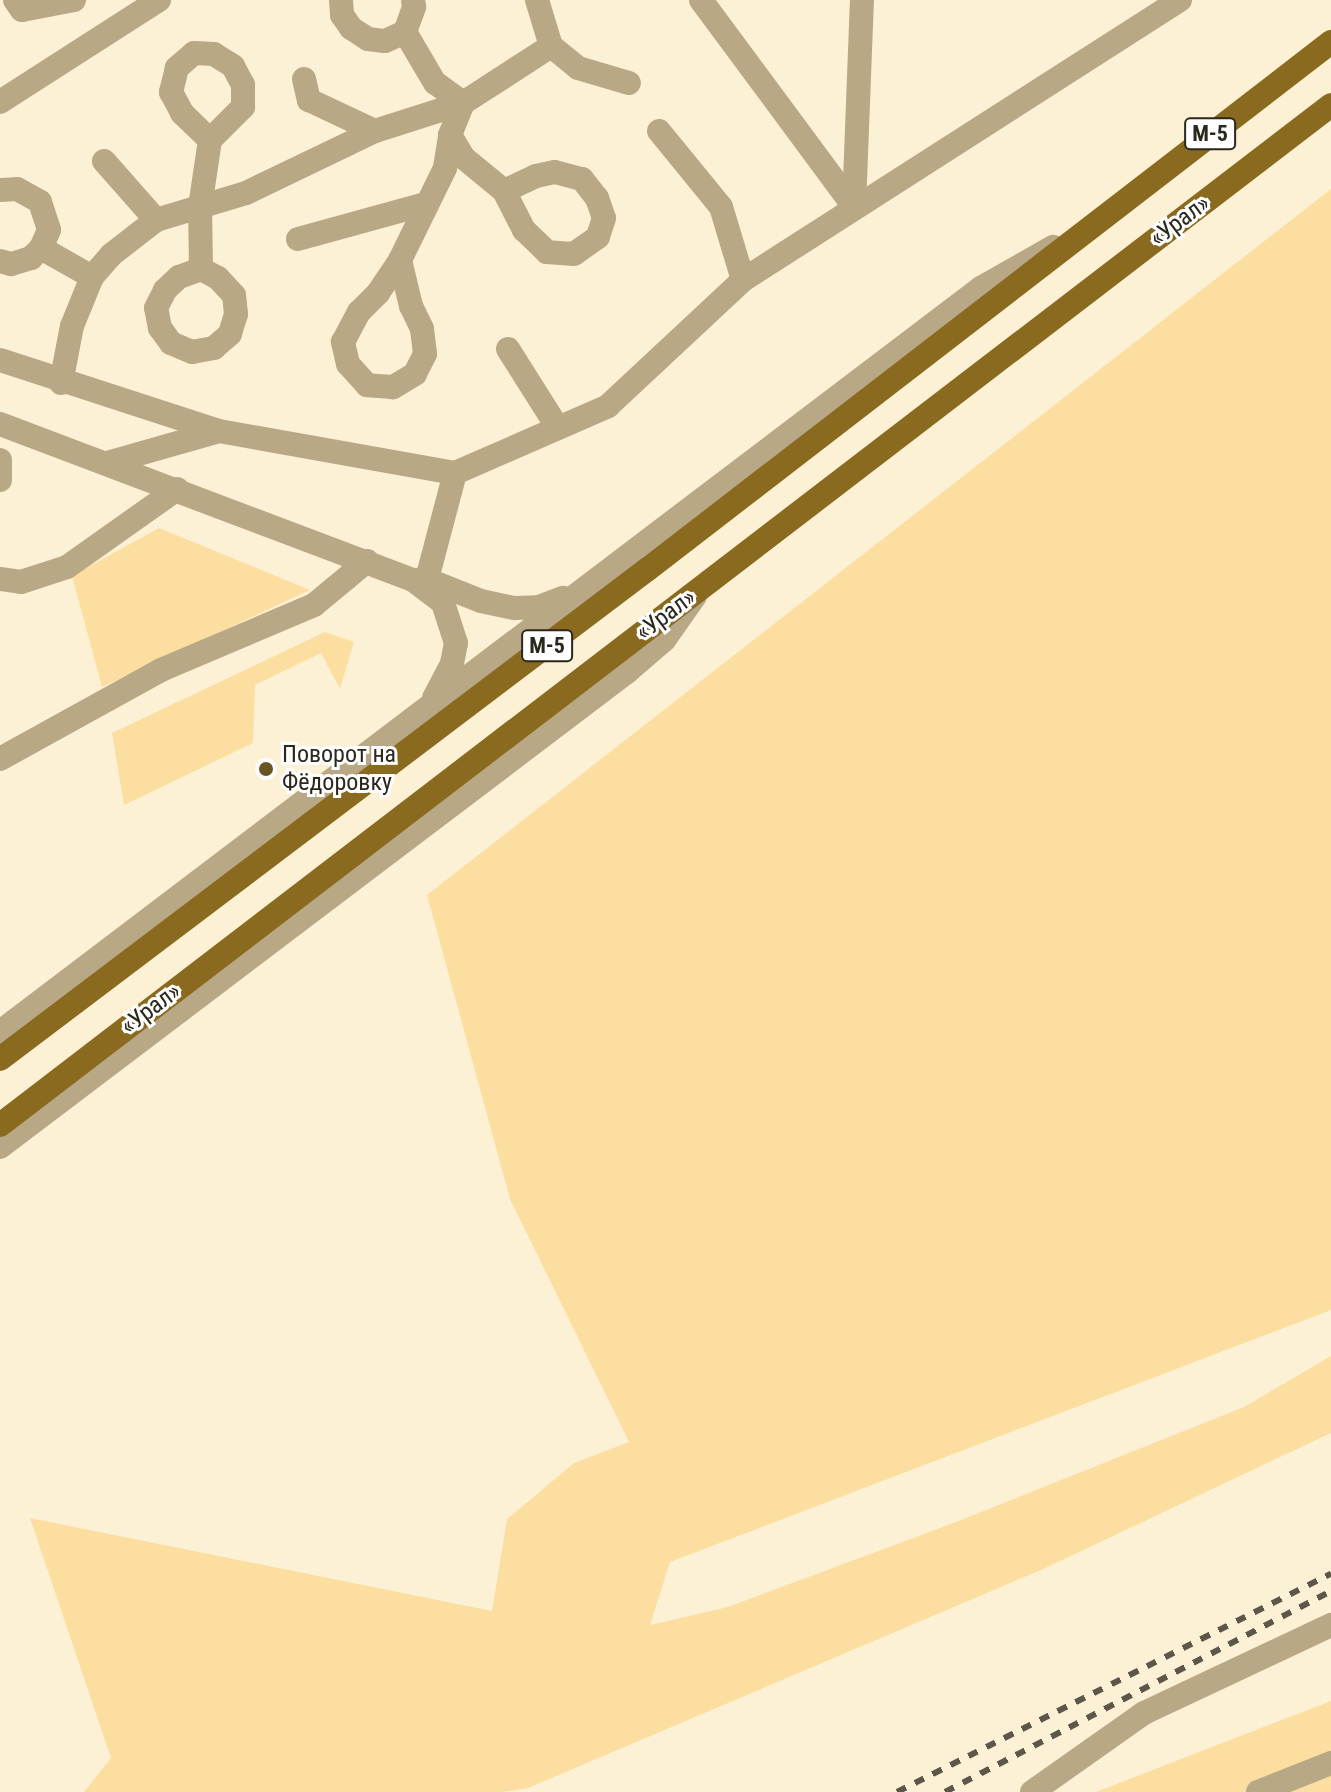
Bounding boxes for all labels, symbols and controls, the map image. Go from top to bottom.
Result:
road number: М-5 [1184,116,1236,152]
street label: «Урал» [1144,189,1216,253]
street label: «Урал» [630,583,702,647]
road number: М-5 [521,628,573,664]
place label: Поворот на Фёдоровку [282,741,396,797]
marker: Поворот на Фёдоровку [257,760,275,778]
street label: «Урал» [115,977,187,1041]

